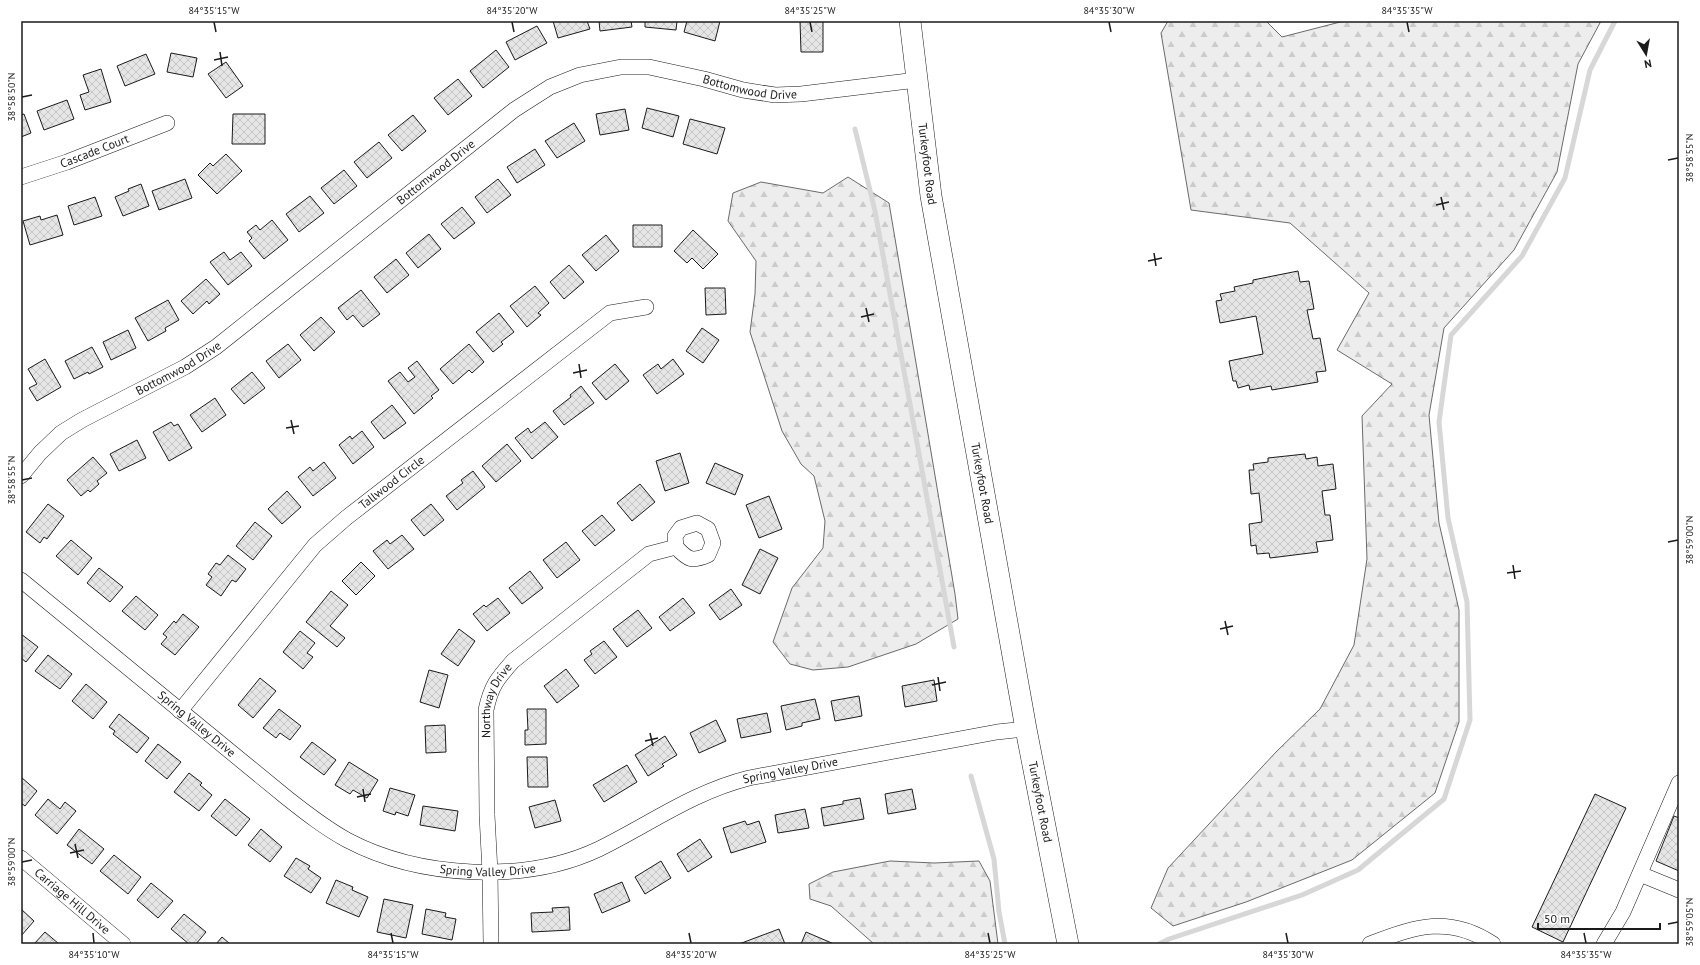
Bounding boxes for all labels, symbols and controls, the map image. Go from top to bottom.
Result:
text: 84°35'15"W [188,4,240,17]
text: 84°35'20"W [486,4,538,17]
text: 84°35'25"W [784,4,836,17]
text: 84°35'30"W [1083,4,1135,17]
text: 84°35'35"W [1381,4,1433,17]
north arrow [1626,34,1666,74]
text: N [1643,56,1653,71]
street label: Bottomwood Drive [701,71,797,102]
text: 38°58'50"N [5,72,18,122]
street label: Turkeyfoot Road [915,122,940,206]
street label: Cascade Court [58,131,131,171]
text: 38°58'55"N [1683,133,1696,183]
street label: Bottomwood Drive [393,136,478,208]
street label: Bottomwood Drive [133,338,224,398]
street label: Turkeyfoot Road [968,441,997,525]
street label: Tallwood Circle [356,452,427,512]
text: 38°58'55"N [5,455,18,505]
text: 38°59'00"N [1683,515,1696,565]
street label: Northway Drive [478,660,515,738]
street label: Spring Valley Drive [155,687,239,760]
street label: Spring Valley Drive [741,754,839,786]
street label: Turkeyfoot Road [1025,760,1056,844]
text: 38°59'00"N [5,837,18,887]
street label: Spring Valley Drive [439,860,537,879]
street label: Carriage Hill Drive [32,865,113,937]
text: 38°59'05"N [1683,897,1696,947]
scale bar [1538,905,1660,931]
text: 50 m [1544,911,1570,926]
text: 84°35'10"W [68,948,120,961]
text: 84°35'15"W [367,948,419,961]
text: 84°35'20"W [665,948,717,961]
text: 84°35'25"W [964,948,1016,961]
text: 84°35'30"W [1262,948,1314,961]
text: 84°35'35"W [1560,948,1612,961]

